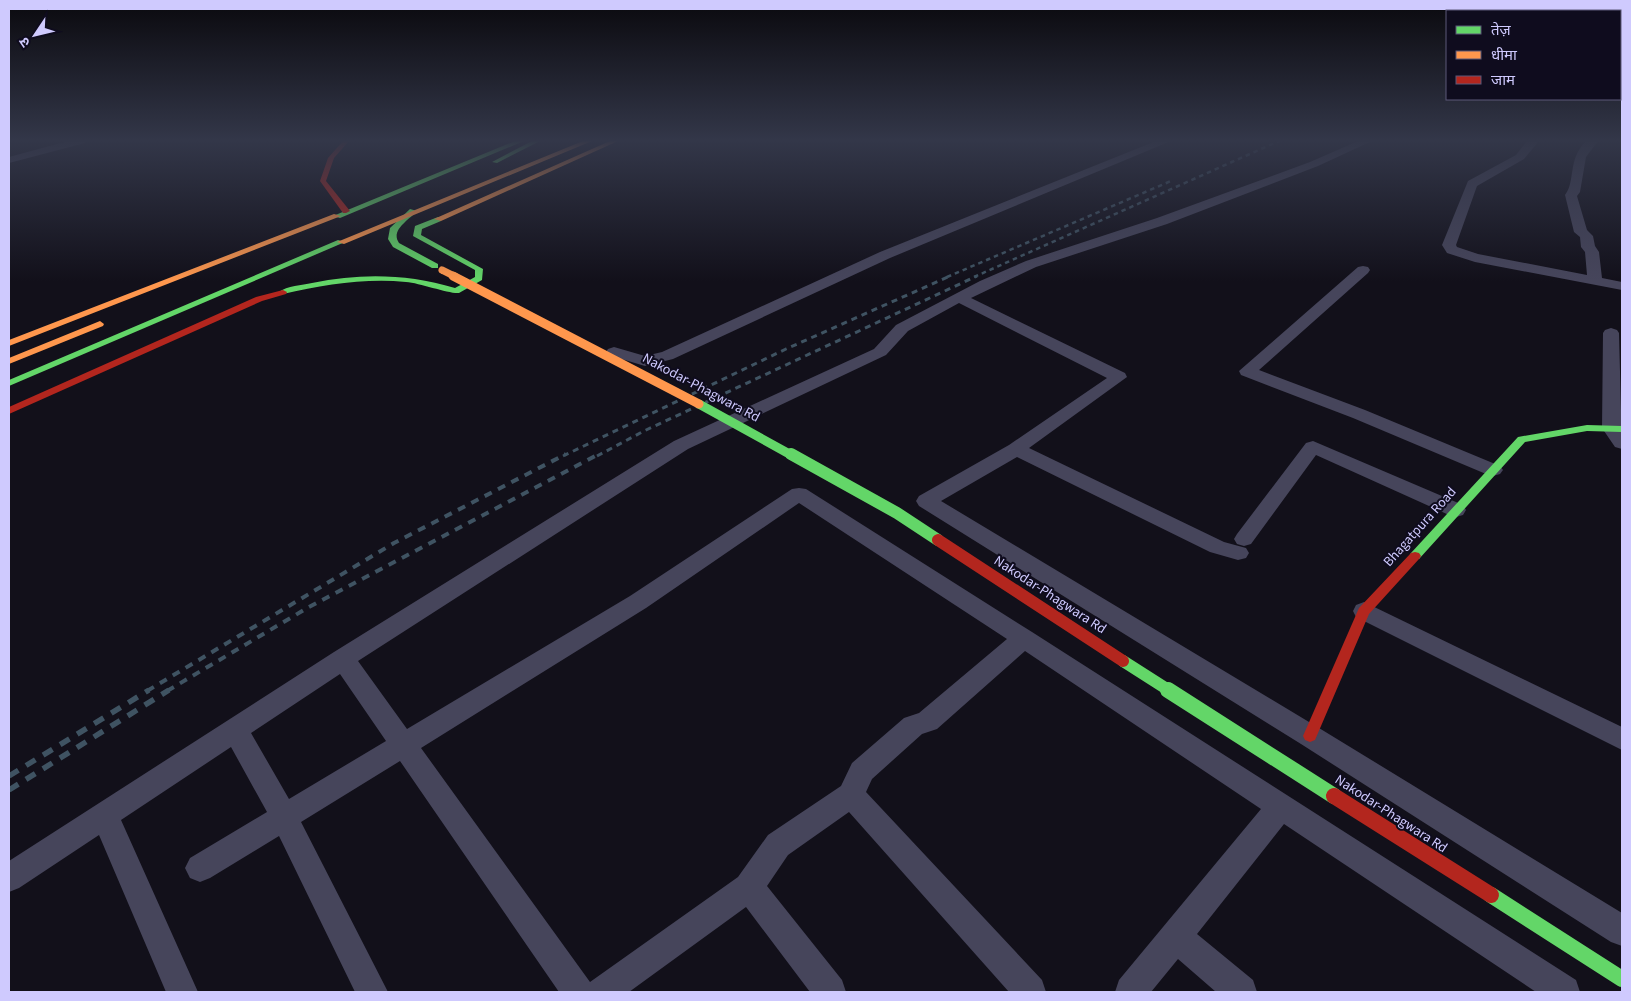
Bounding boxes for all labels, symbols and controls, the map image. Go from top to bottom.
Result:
north arrow [10,10,60,60]
legend [1446,10,1621,100]
text: तेज़ [1491,20,1512,41]
text: उ [14,32,36,51]
text: धीमा [1491,45,1518,66]
text: जाम [1491,70,1516,91]
street label: Nakodar-Phagwara Rd [639,349,763,427]
street label: Bhagatpura Road [1379,483,1461,571]
street label: Nakodar-Phagwara Rd [990,551,1110,639]
street label: Nakodar-Phagwara Rd [1331,770,1451,858]

